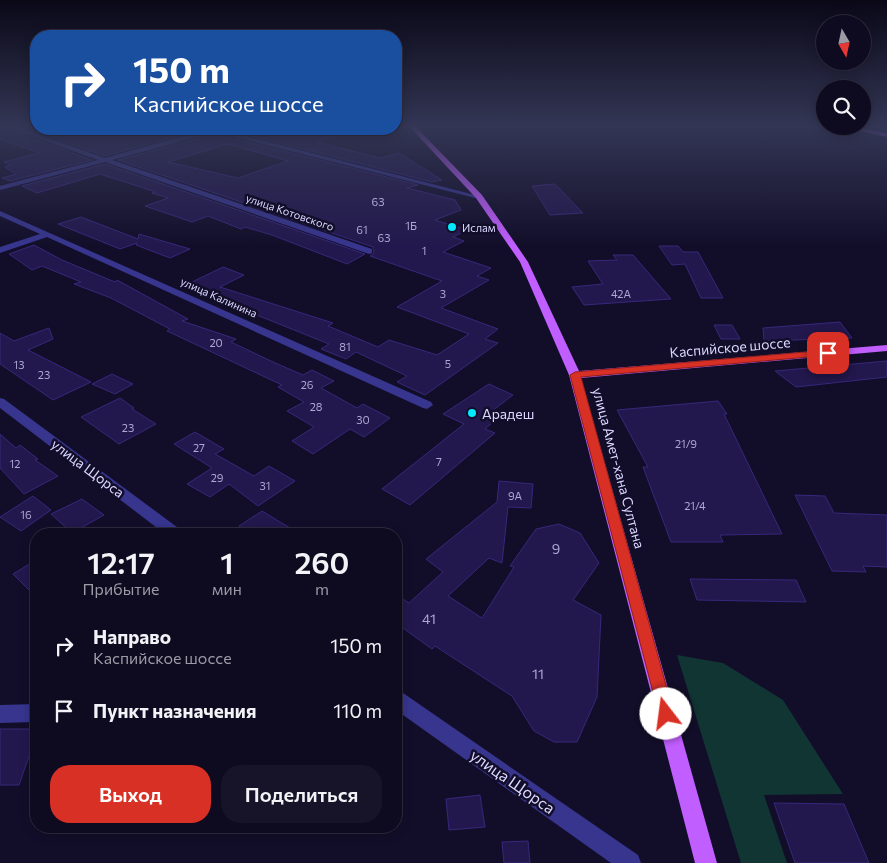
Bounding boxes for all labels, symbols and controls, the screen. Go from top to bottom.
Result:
north arrow [816,15,871,70]
map controls [816,15,871,135]
text: 150 m [133,47,230,90]
icon: right [50,50,115,115]
button: search [816,80,871,135]
text: Каспийское шоссе [133,90,324,117]
street label: улица Котовского [244,191,336,233]
house number: 63 [372,195,384,208]
house number: 1Б [405,219,417,232]
marker: Ислам [446,221,458,233]
place label: Ислам [462,221,496,234]
house number: 61 [356,223,368,236]
house number: 63 [378,231,390,244]
house number: 1 [422,244,426,257]
street label: улица Калинина [179,274,259,320]
house number: 3 [440,287,446,300]
house number: 42А [611,287,631,300]
pin [807,332,849,374]
street label: Каспийское шоссе [669,333,791,361]
house number: 20 [209,336,223,349]
icon: arrive [814,339,842,367]
house number: 81 [339,340,351,353]
house number: 5 [445,357,451,370]
house number: 13 [14,358,24,371]
house number: 23 [38,368,50,381]
house number: 26 [301,378,314,391]
street label: улица Амет-хана Султана [589,386,649,550]
house number: 28 [310,400,323,413]
place label: Арадеш [482,405,534,422]
marker: Арадеш [466,407,478,419]
house number: 30 [356,413,370,426]
house number: 23 [122,421,134,434]
street label: улица Щорса [48,435,128,501]
house number: 21/9 [675,437,697,450]
house number: 27 [193,441,205,454]
house number: 7 [436,455,442,468]
house number: 12 [10,457,20,470]
house number: 29 [211,471,224,484]
house number: 31 [260,479,270,492]
house number: 9А [508,489,522,502]
house number: 21/4 [684,499,706,512]
house number: 16 [20,508,32,521]
house number: 9 [552,540,560,557]
text: 12:17 [87,543,155,580]
text: 1 [220,543,234,580]
text: 260 [294,543,349,580]
text: Прибытие [83,579,160,598]
text: мин [212,579,242,598]
text: m [315,579,329,598]
house number: 41 [422,610,436,627]
text: Направо [93,625,171,648]
icon: right [50,632,78,660]
text: 150 m [330,634,382,657]
text: Каспийское шоссе [93,648,232,667]
house number: 11 [532,665,544,682]
position arrow [639,687,691,739]
icon: arrive [50,697,78,725]
text: Пункт назначения [93,699,256,722]
text: 110 m [333,699,382,722]
street label: улица Щорса [467,745,559,817]
button: Выход [50,765,211,823]
button: Поделиться [221,765,382,823]

